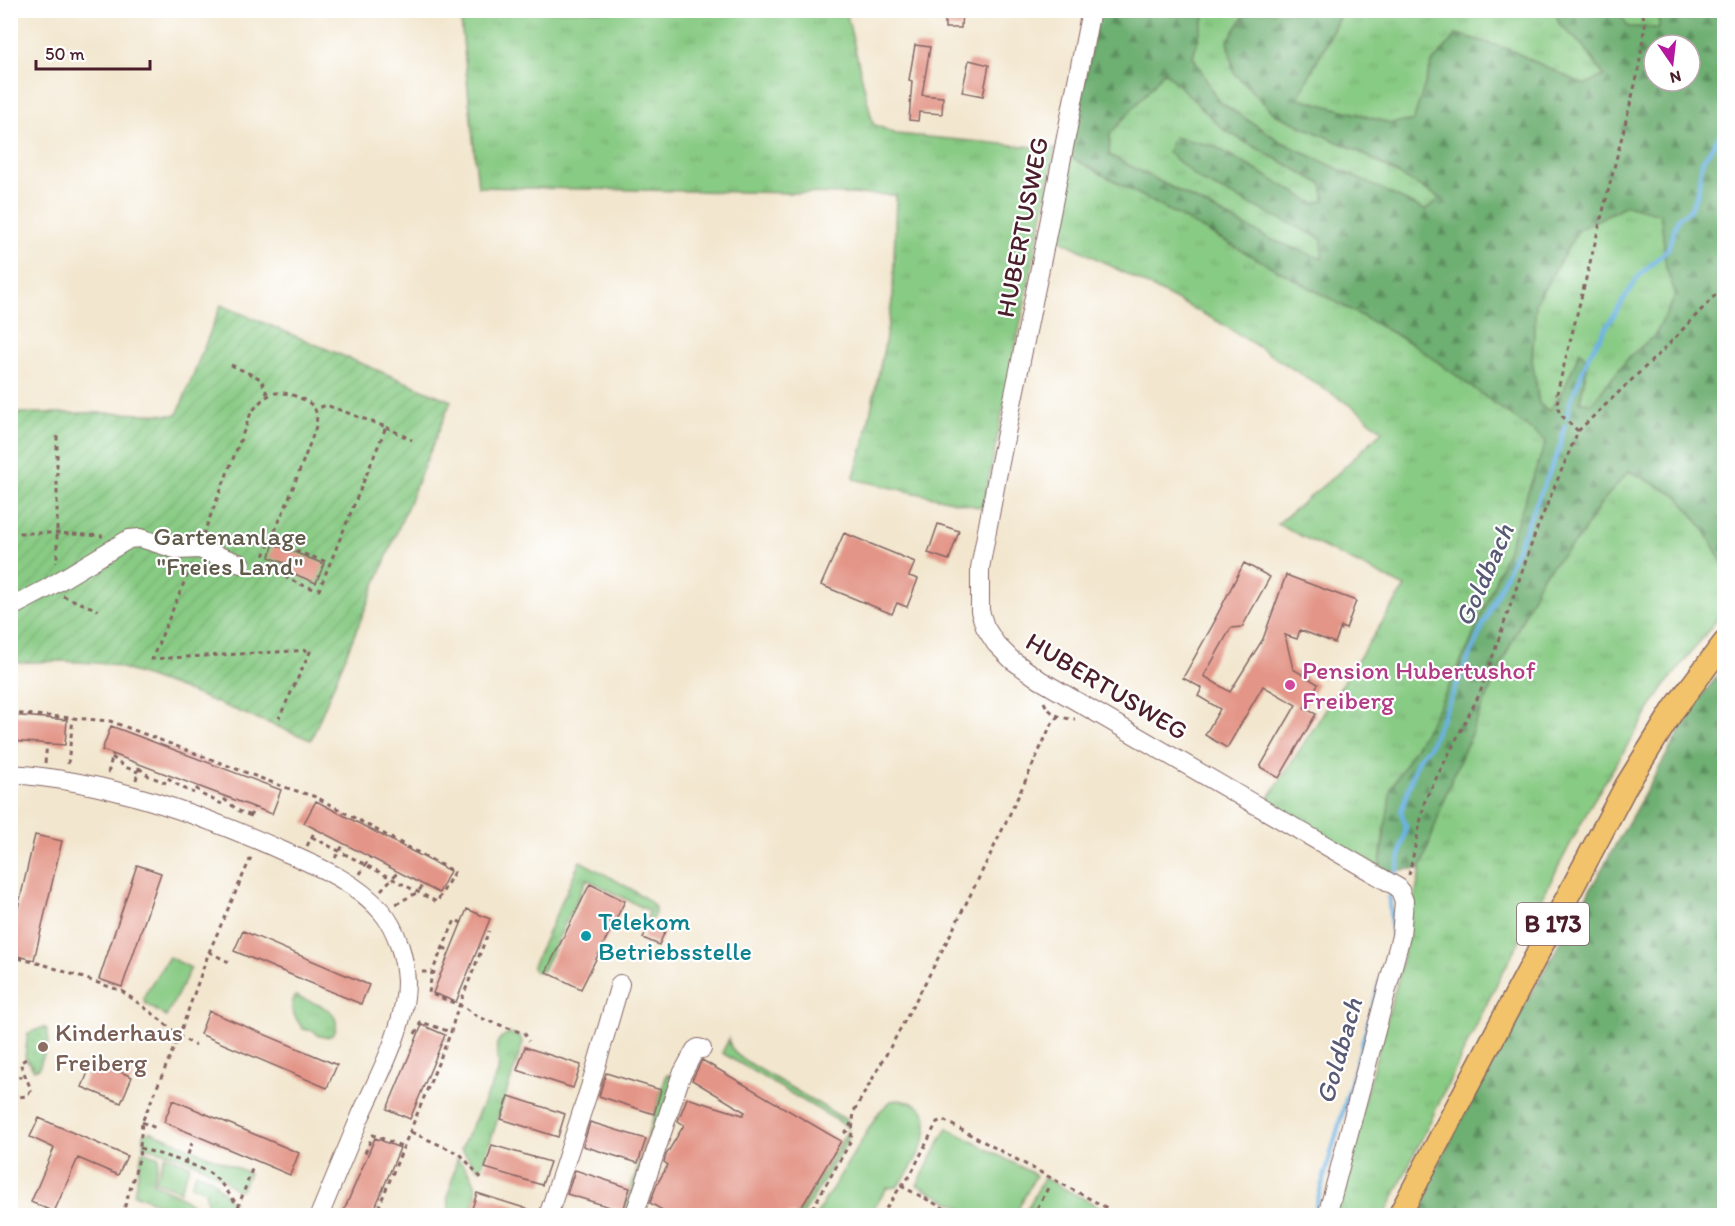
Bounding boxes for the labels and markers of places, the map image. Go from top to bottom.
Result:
place label: Pension Hubertushof Freiberg [1302,654,1536,716]
marker: Pension Hubertushof Freiberg [1283,678,1297,692]
place label: Telekom Betriebsstelle [598,905,752,967]
marker: Telekom Betriebsstelle [579,929,593,943]
place label: Kinderhaus Freiberg [55,1016,183,1078]
marker: Kinderhaus Freiberg [36,1040,50,1054]

